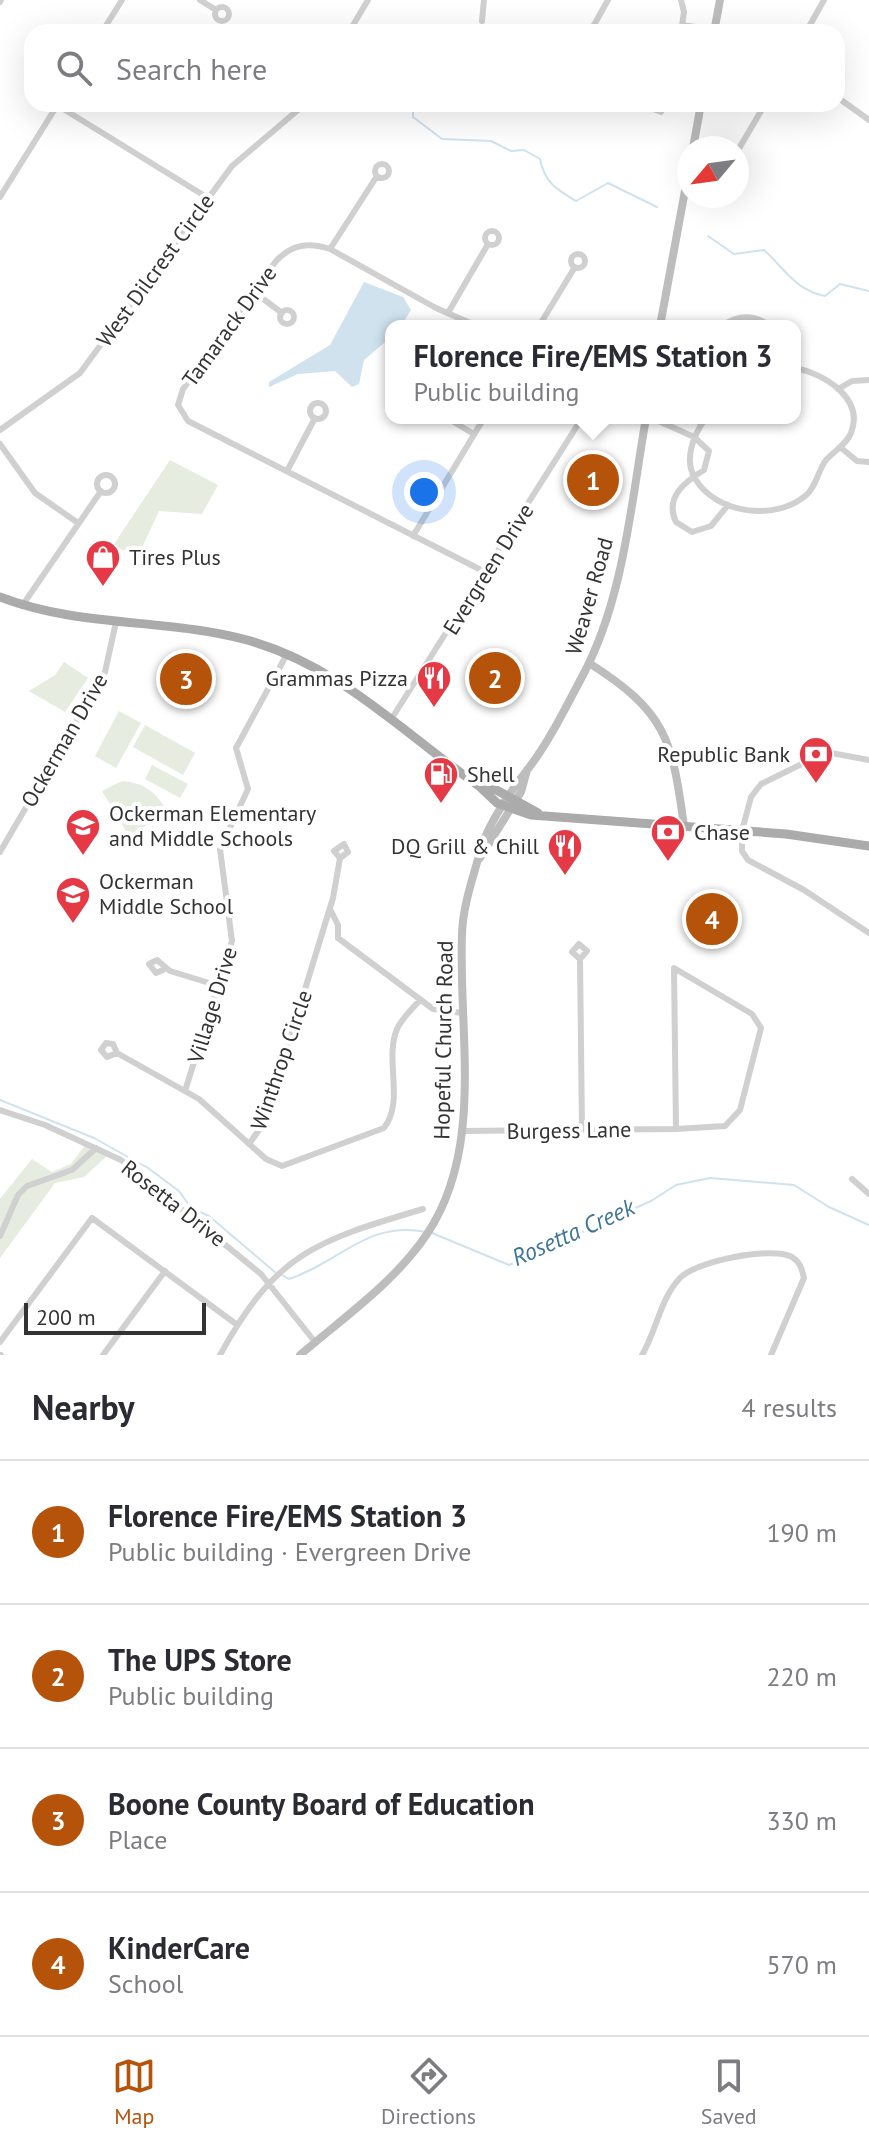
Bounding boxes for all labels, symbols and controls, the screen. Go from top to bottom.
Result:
search box [24,24,845,112]
icon: search [52,46,96,90]
text: Search here [116,49,267,88]
north arrow [677,136,749,208]
street label: West Dilcrest Circle [90,188,220,352]
street label: Tamarack Drive [176,260,282,392]
popup [385,320,801,424]
text: Florence Fire/EMS Station 3 [414,336,772,375]
text: Public building [414,375,580,408]
pin: 1 [567,450,619,510]
your location [404,472,444,512]
street label: Evergreen Drive [437,498,539,640]
street label: Weaver Road [559,534,619,658]
shop icon: Tires Plus [84,538,122,588]
place label: Tires Plus [129,543,221,571]
pin: 2 [469,648,521,708]
pin: 3 [160,649,212,709]
restaurant icon: Grammas Pizza [415,659,453,709]
place label: Grammas Pizza [266,664,408,692]
street label: Ockerman Drive [14,668,114,812]
bank icon: Republic Bank [797,735,835,785]
place label: Republic Bank [657,740,790,768]
fuel station icon: Shell [422,755,460,805]
place label: Shell [467,760,515,788]
place label: Ockerman Elementary and Middle Schools [109,799,317,852]
school or university icon: Ockerman Elementary and Middle Schools [64,807,102,857]
bank icon: Chase [649,813,687,863]
place label: Chase [694,818,750,846]
restaurant icon: DQ Grill & Chill [546,827,584,877]
place label: DQ Grill & Chill [391,832,540,860]
place label: Ockerman Middle School [99,867,234,920]
school or university icon: Ockerman Middle School [54,875,92,925]
pin: 4 [686,889,738,949]
street label: Hopeful Church Road [427,940,459,1140]
street label: Village Drive [181,943,243,1068]
street label: Winthrop Circle [244,986,318,1134]
street label: Burgess Lane [506,1115,632,1145]
street label: Rosetta Drive [116,1153,232,1253]
water label: Rosetta Creek [507,1191,641,1273]
scale bar [24,1299,206,1335]
text: 200 m [36,1303,96,1331]
text: Nearby [32,1385,134,1429]
text: 4 results [742,1391,837,1424]
text: Florence Fire/EMS Station 3 [108,1496,467,1535]
text: 1 [51,1516,65,1549]
text: 190 m [766,1516,837,1549]
text: Public building · Evergreen Drive [108,1535,471,1568]
text: The UPS Store [108,1640,292,1679]
text: 2 [51,1660,65,1693]
text: 220 m [766,1660,837,1693]
text: Public building [108,1679,274,1712]
text: Boone County Board of Education [108,1784,534,1823]
text: 3 [51,1804,65,1837]
text: 330 m [766,1804,837,1837]
text: Place [108,1823,167,1856]
text: KinderCare [108,1928,250,1967]
text: 4 [51,1948,65,1981]
text: 570 m [766,1948,837,1981]
text: School [108,1967,183,2000]
tab: Map [112,2054,156,2130]
tab: Directions [381,2054,476,2130]
tab: Saved [701,2054,757,2130]

